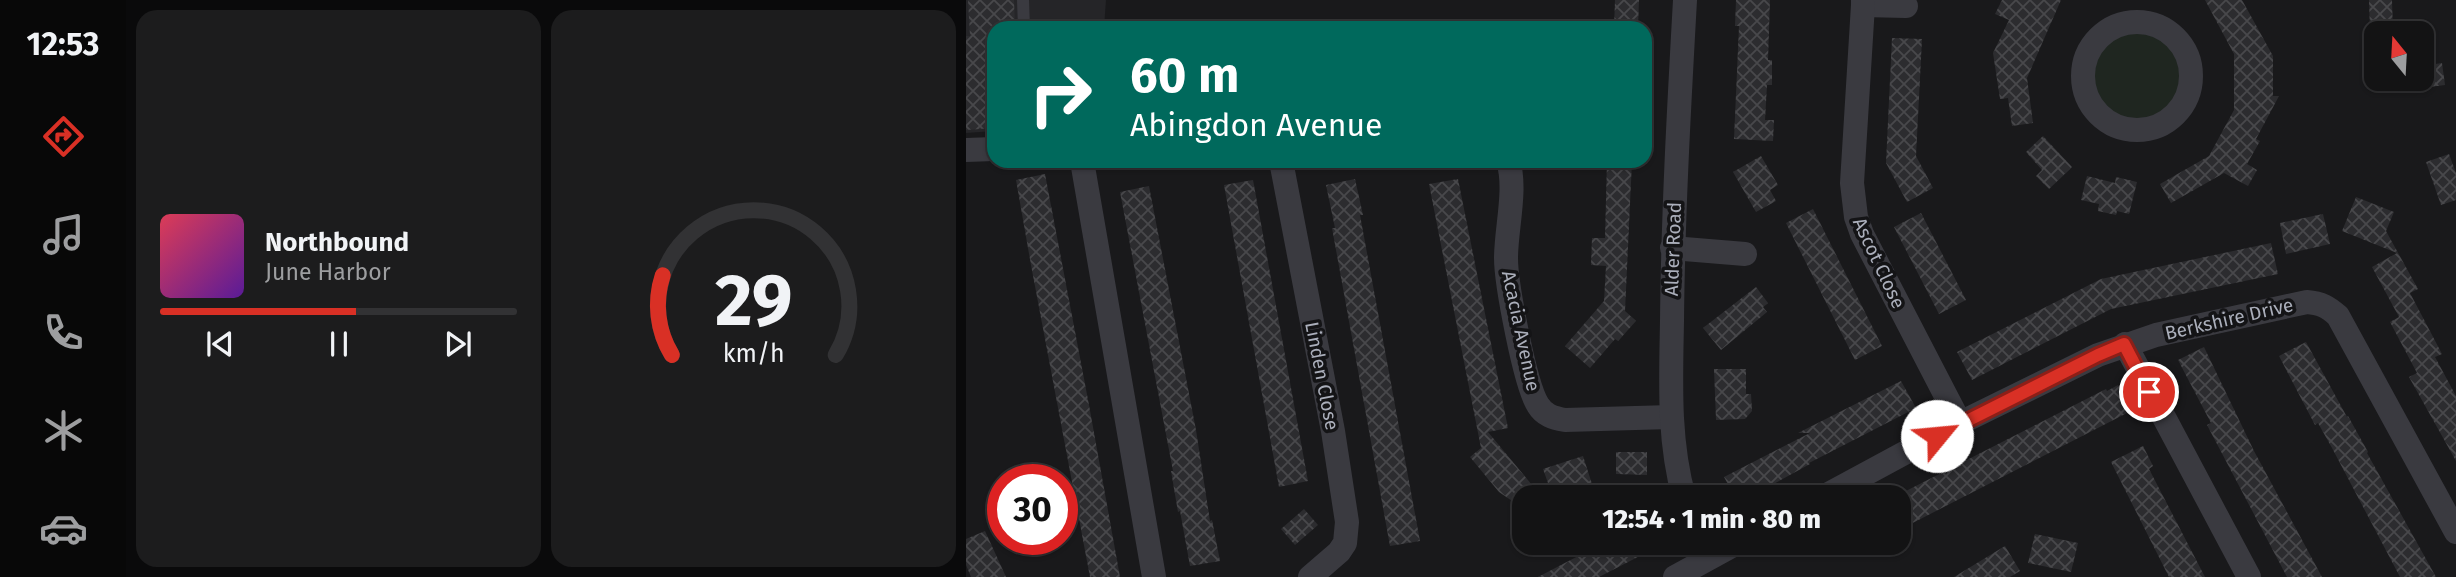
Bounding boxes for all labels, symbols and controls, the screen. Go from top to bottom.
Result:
north arrow [2364,21,2434,91]
map controls [2364,21,2434,91]
text: 12:53 [27,25,99,63]
text: 60 m [1130,46,1239,105]
icon: right [1015,49,1106,140]
text: Abingdon Avenue [1130,106,1383,144]
icon: directions [39,112,88,161]
street label: Alder Road [1660,201,1686,297]
icon: music [39,210,88,259]
street label: Ascot Close [1848,214,1910,312]
text: Northbound [265,227,409,258]
text: 29 [715,257,792,344]
text: June Harbor [265,258,391,286]
street label: Acacia Avenue [1497,268,1545,394]
street label: Berkshire Drive [2163,293,2295,345]
icon: phone [39,308,88,357]
street label: Linden Close [1300,320,1344,432]
icon: previous [201,325,239,363]
icon: pause [320,325,358,363]
icon: next [439,325,477,363]
text: km/h [723,338,784,368]
pin [2119,362,2179,422]
icon: arrive [2130,373,2168,411]
position arrow [1900,399,1974,473]
icon: climate [39,406,88,455]
speed limit sign: 30 [987,464,1078,555]
icon: car [39,504,88,553]
text: 12:54 · 1 min · 80 m [1602,504,1821,535]

